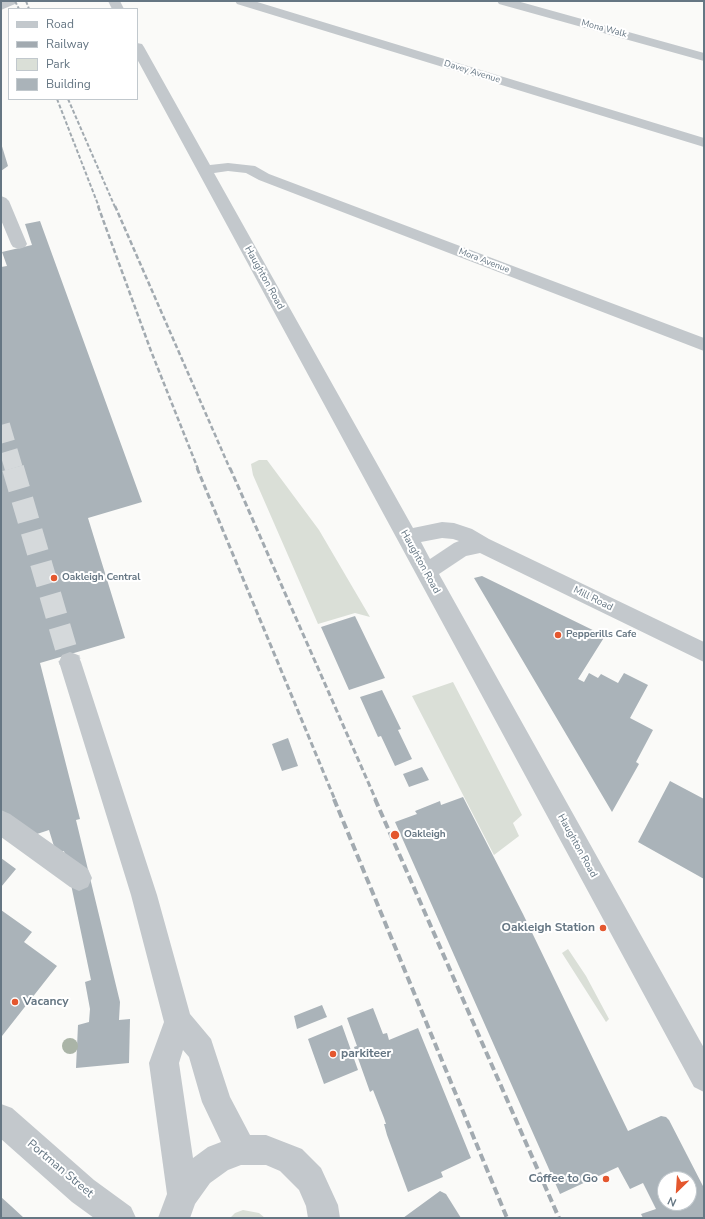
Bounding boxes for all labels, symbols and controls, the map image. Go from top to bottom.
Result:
legend [8,8,138,100]
text: Road [46,16,74,32]
street label: Mona Walk [580,18,628,40]
text: Railway [46,36,89,52]
text: Park [46,56,70,72]
street label: Davey Avenue [443,58,501,86]
text: Building [46,76,91,92]
street label: Haughton Road [242,244,286,312]
street label: Mora Avenue [457,246,511,276]
street label: Haughton Road [398,528,442,596]
place label: Oakleigh Central [62,572,140,584]
marker: Oakleigh Central [49,573,59,583]
street label: Mill Road [571,584,615,614]
place label: Pepperills Cafe [566,629,636,641]
marker: Pepperills Cafe [553,630,563,640]
street label: Haughton Road [555,812,599,880]
marker: Oakleigh [389,829,401,841]
place label: Oakleigh [404,829,446,841]
place label: Oakleigh Station [501,921,595,935]
marker: Oakleigh Station [598,923,608,933]
place label: Vacancy [23,995,69,1009]
marker: Vacancy [10,997,20,1007]
place label: parkiteer [341,1047,391,1061]
marker: parkiteer [328,1049,338,1059]
street label: Portman Street [24,1137,96,1201]
north arrow [657,1171,697,1211]
place label: Coffee to Go [528,1172,598,1186]
marker: Coffee to Go [601,1174,611,1184]
text: N [665,1193,679,1210]

